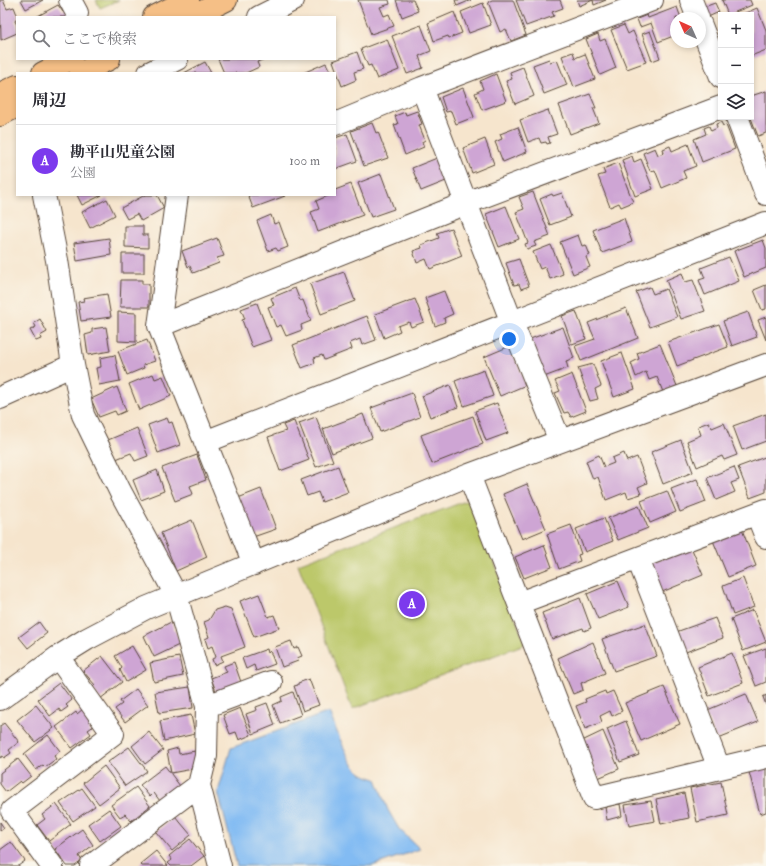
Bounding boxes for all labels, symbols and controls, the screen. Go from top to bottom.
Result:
north arrow [670,12,706,48]
map controls [718,12,754,120]
button: + [718,12,754,48]
search box [16,16,336,60]
icon: search [30,27,52,49]
text: ここで検索 [62,30,137,49]
button: − [718,48,754,84]
button: layers [718,84,754,120]
text: 周辺 [32,90,66,111]
text: 勘平山児童公園 [70,143,175,162]
text: A [41,153,49,169]
text: 100 m [289,153,320,169]
text: 公園 [70,165,96,181]
your location [499,329,519,349]
pin: A [399,589,425,619]

